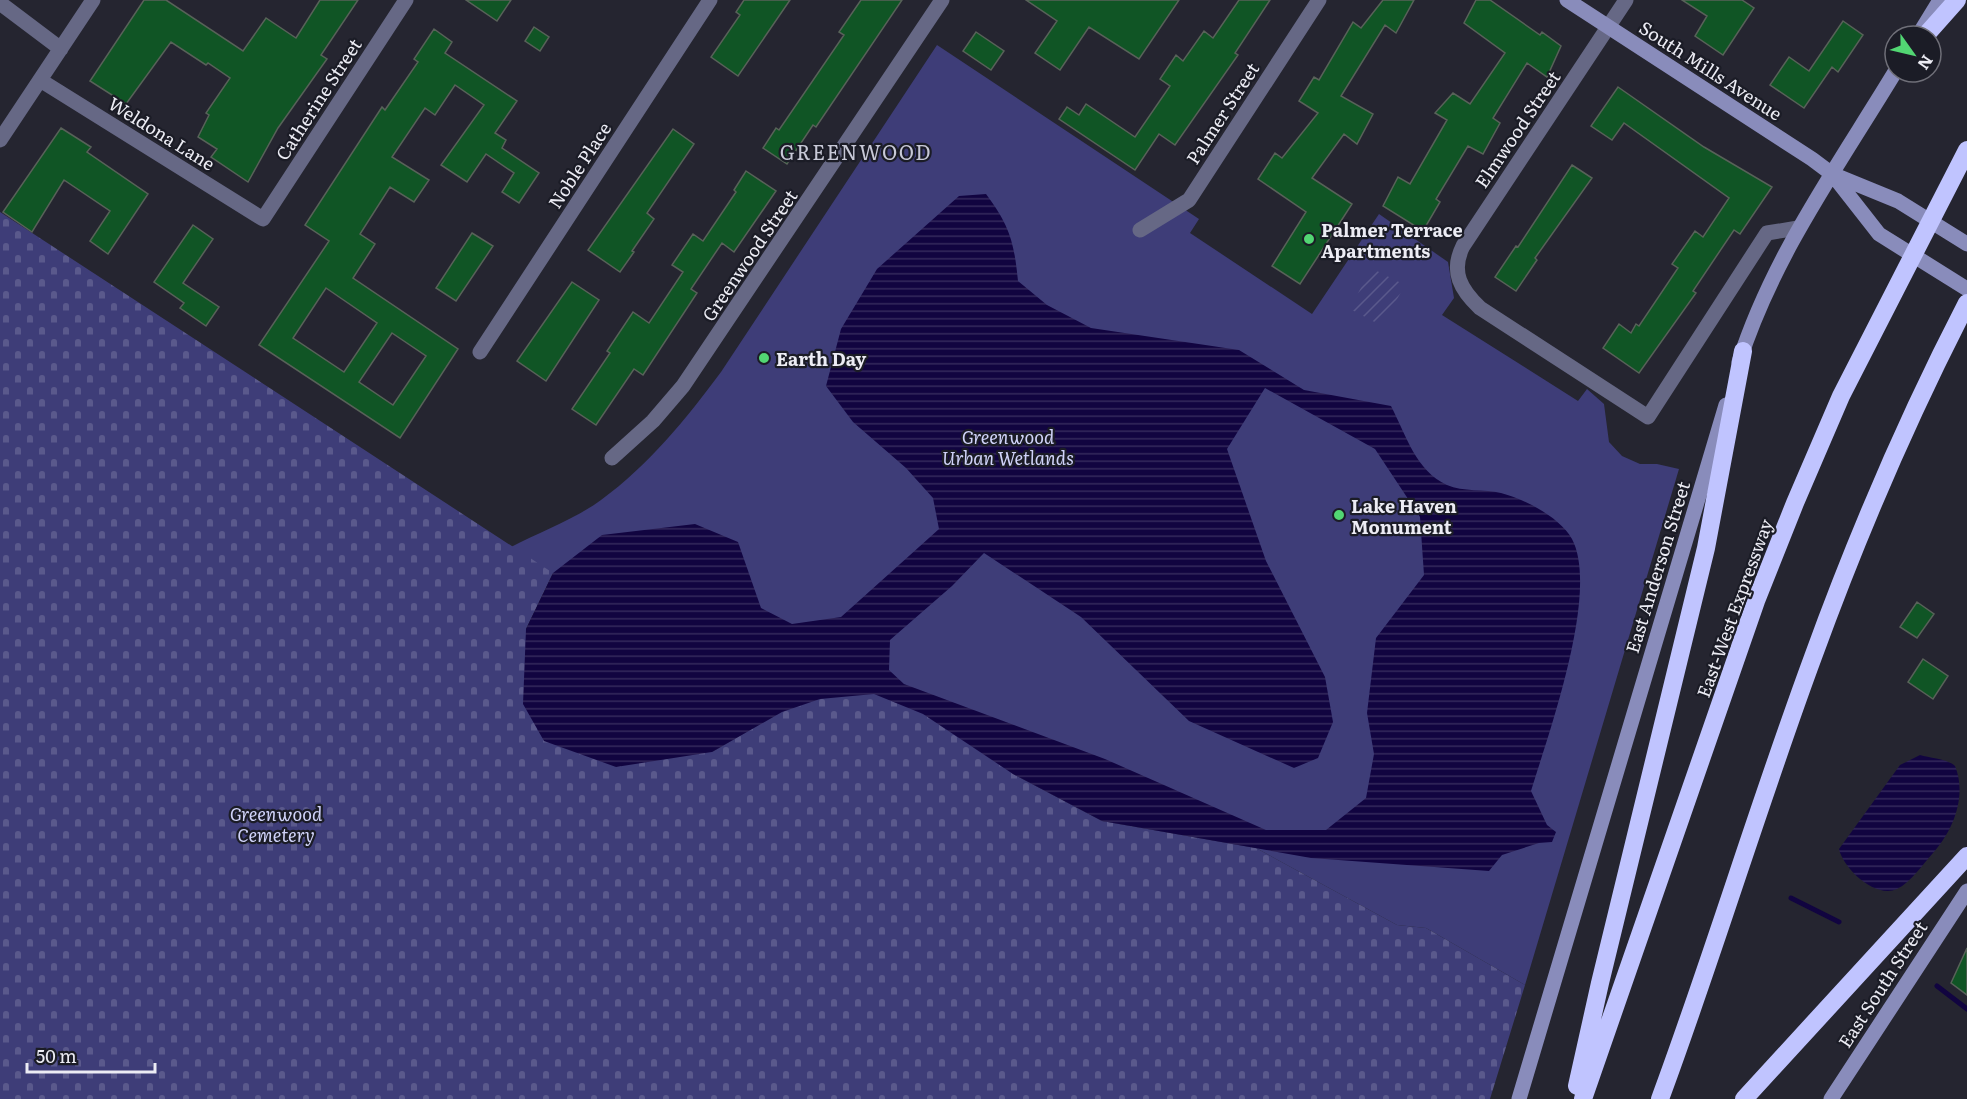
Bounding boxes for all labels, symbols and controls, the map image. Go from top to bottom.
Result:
street label: South Mills Avenue [1634,14,1788,126]
north arrow [1883,24,1943,84]
street label: Catherine Street [268,32,368,165]
text: N [1913,51,1940,75]
street label: Palmer Street [1179,56,1265,169]
street label: Elmwood Street [1468,64,1567,193]
street label: Weldona Lane [103,89,221,177]
street label: Noble Place [541,116,617,214]
district label: GREENWOOD [780,136,932,166]
street label: Greenwood Street [695,183,804,326]
place label: Palmer Terrace Apartments [1321,216,1463,264]
marker: Palmer Terrace Apartments [1302,232,1316,246]
place label: Earth Day [776,345,866,372]
marker: Earth Day [757,351,771,365]
park label: Greenwood Urban Wetlands [942,423,1074,471]
street label: East Anderson Street [1618,477,1696,656]
place label: Lake Haven Monument [1351,492,1457,540]
marker: Lake Haven Monument [1332,508,1346,522]
street label: East-West Expressway [1689,514,1779,701]
park label: Greenwood Cemetery [230,800,323,848]
street label: East South Street [1831,915,1934,1053]
scale bar [27,1036,154,1074]
text: 50 m [36,1042,77,1069]

